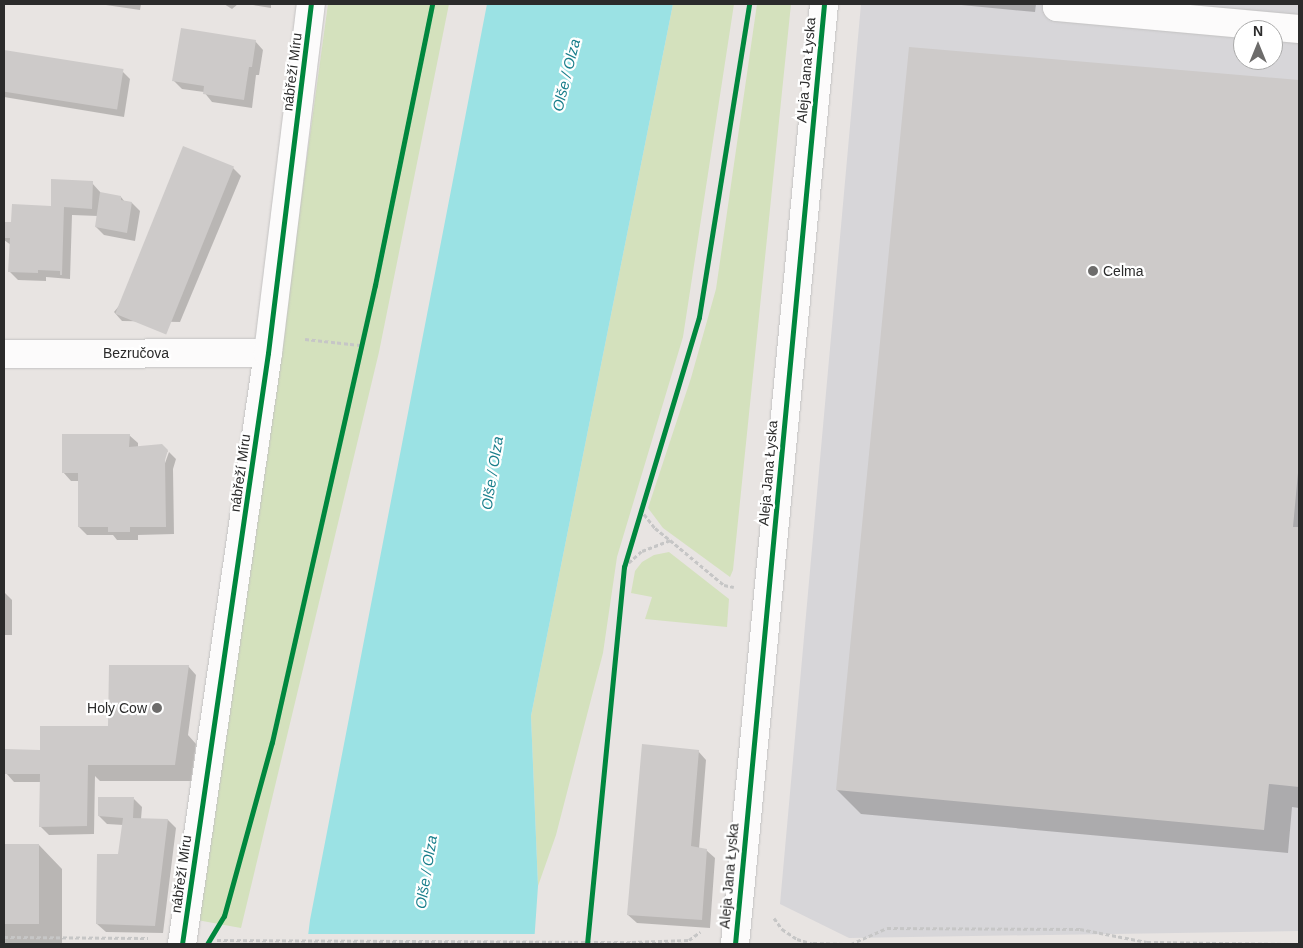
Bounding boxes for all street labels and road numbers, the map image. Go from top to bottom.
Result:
street label: Aleja Jana Łyska [793,17,819,123]
street label: nábřeží Míru [279,32,305,112]
street label: Bezručova [103,345,169,361]
street label: Aleja Jana Łyska [755,420,781,526]
street label: nábřeží Míru [226,433,254,513]
street label: Aleja Jana Łyska [716,823,742,929]
street label: nábřeží Míru [167,834,195,914]

